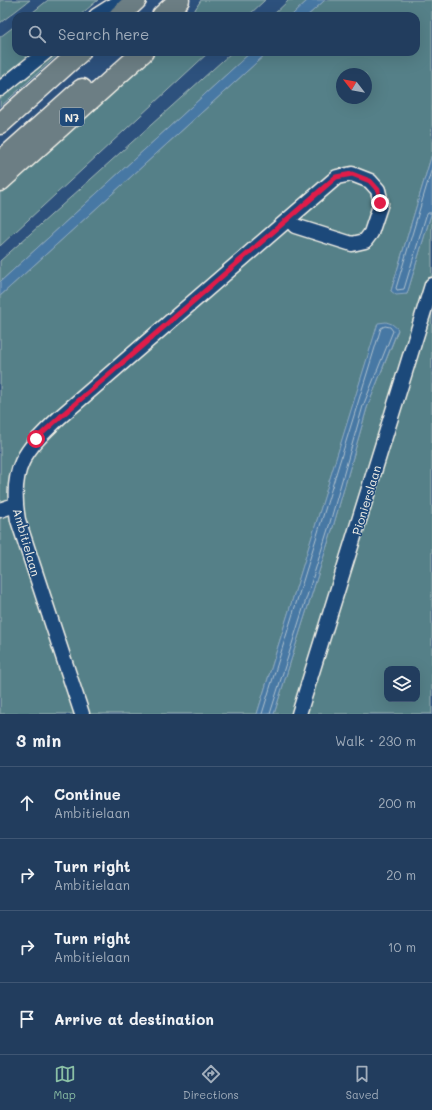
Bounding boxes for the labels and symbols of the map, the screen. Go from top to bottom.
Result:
north arrow [336,68,372,104]
road number: N7 [60,108,84,126]
route end [371,194,389,212]
route start [27,430,45,448]
street label: Pionierslaan [348,463,384,537]
street label: Ambitielaan [10,506,44,578]

